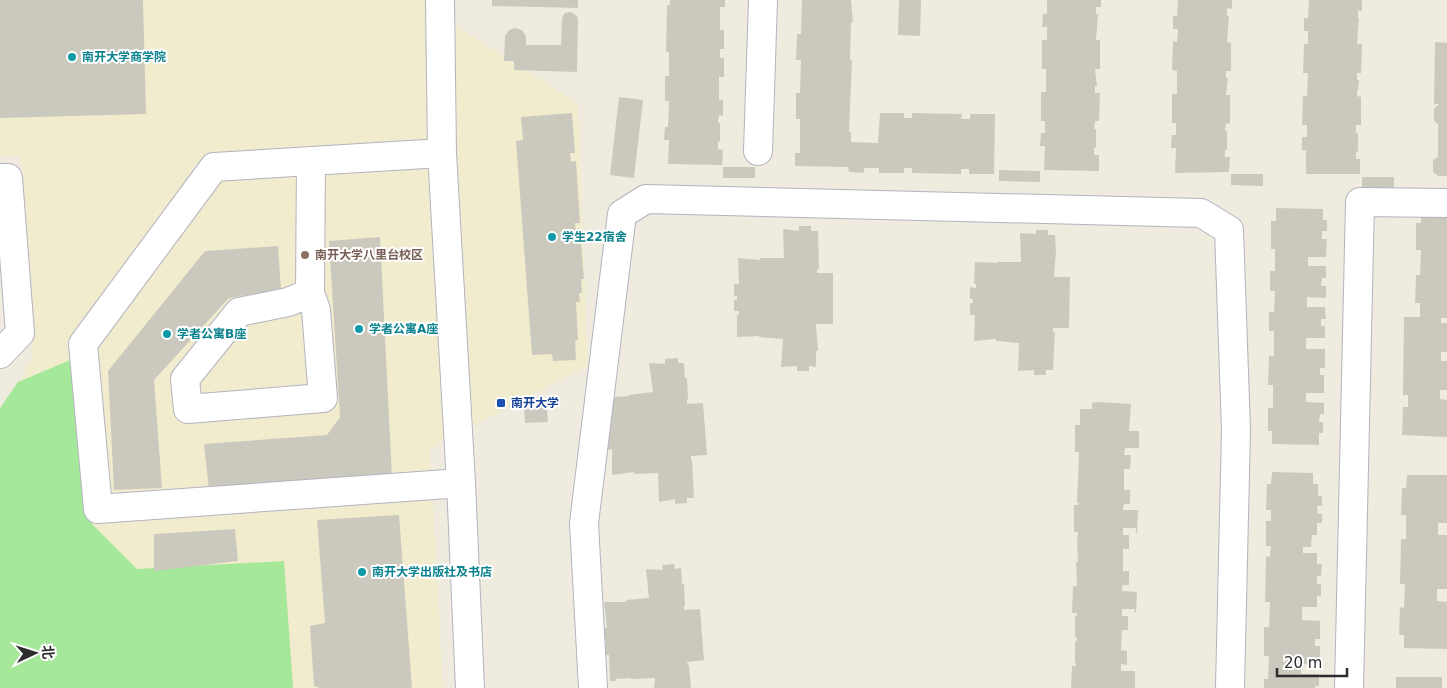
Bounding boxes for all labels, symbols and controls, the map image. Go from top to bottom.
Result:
place label: 南开大学商学院 [82,50,166,64]
marker: 南开大学商学院 [66,51,78,63]
place label: 学生22宿舍 [562,230,627,244]
marker: 学生22宿舍 [546,231,558,243]
place label: 南开大学八里台校区 [315,248,423,262]
marker: 南开大学八里台校区 [299,249,311,261]
place label: 学者公寓A座 [369,322,438,336]
marker: 学者公寓A座 [353,323,365,335]
place label: 学者公寓B座 [177,327,246,341]
marker: 学者公寓B座 [161,328,173,340]
place label: 南开大学 [511,396,559,410]
marker: 南开大学 [495,397,507,409]
place label: 南开大学出版社及书店 [372,565,492,579]
marker: 南开大学出版社及书店 [356,566,368,578]
north arrow [10,628,60,678]
text: 北 [39,645,56,660]
scale bar [1277,646,1347,678]
text: 20 m [1284,654,1322,672]

